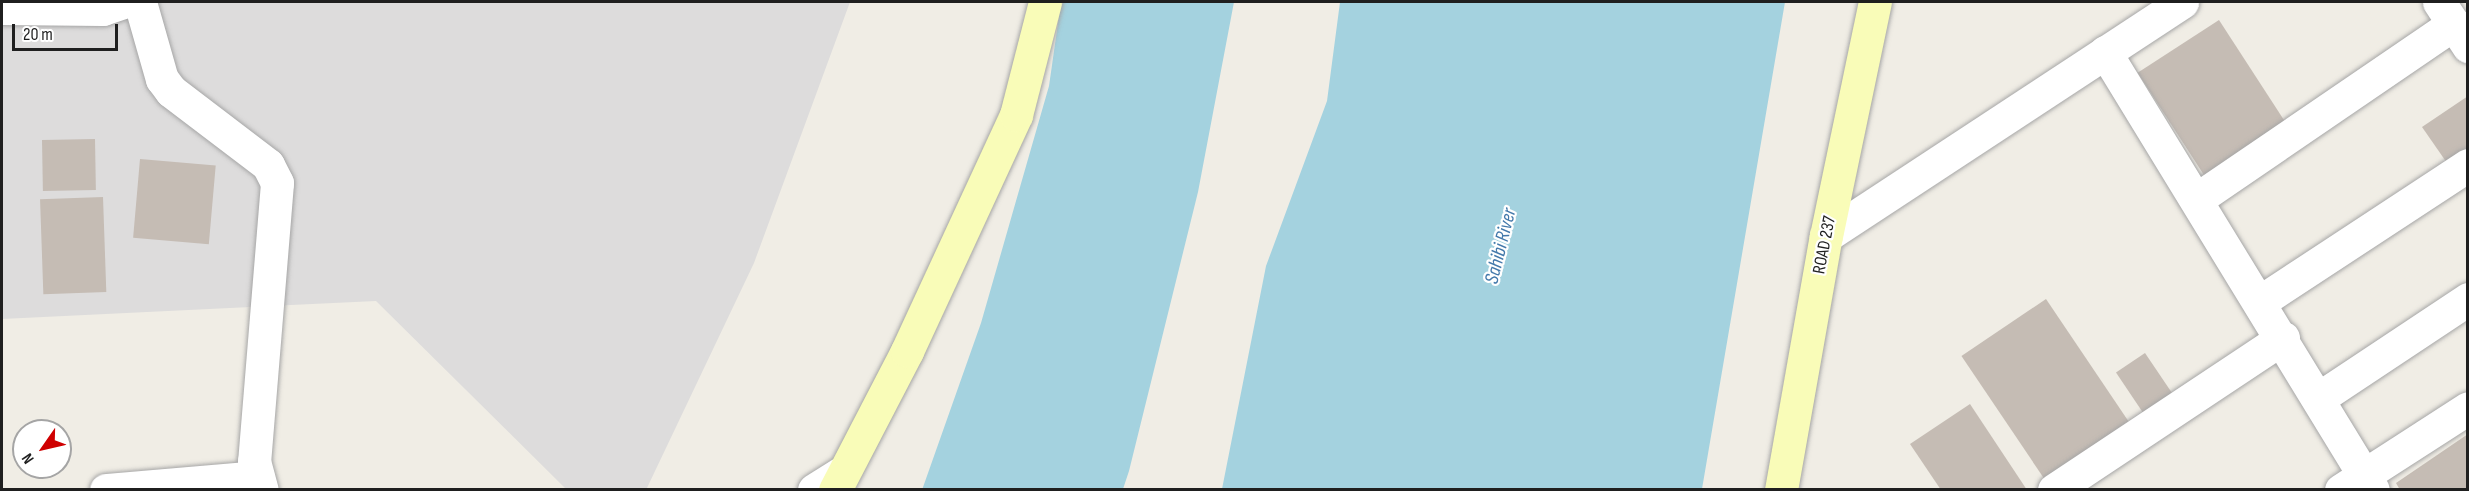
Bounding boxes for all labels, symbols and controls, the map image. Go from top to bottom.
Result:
scale bar [15,12,122,50]
text: 20 m [23,24,53,45]
water label: Sahibi River [1480,206,1522,286]
street label: ROAD 237 [1809,214,1841,276]
north arrow [12,419,72,479]
text: N [18,449,39,467]

